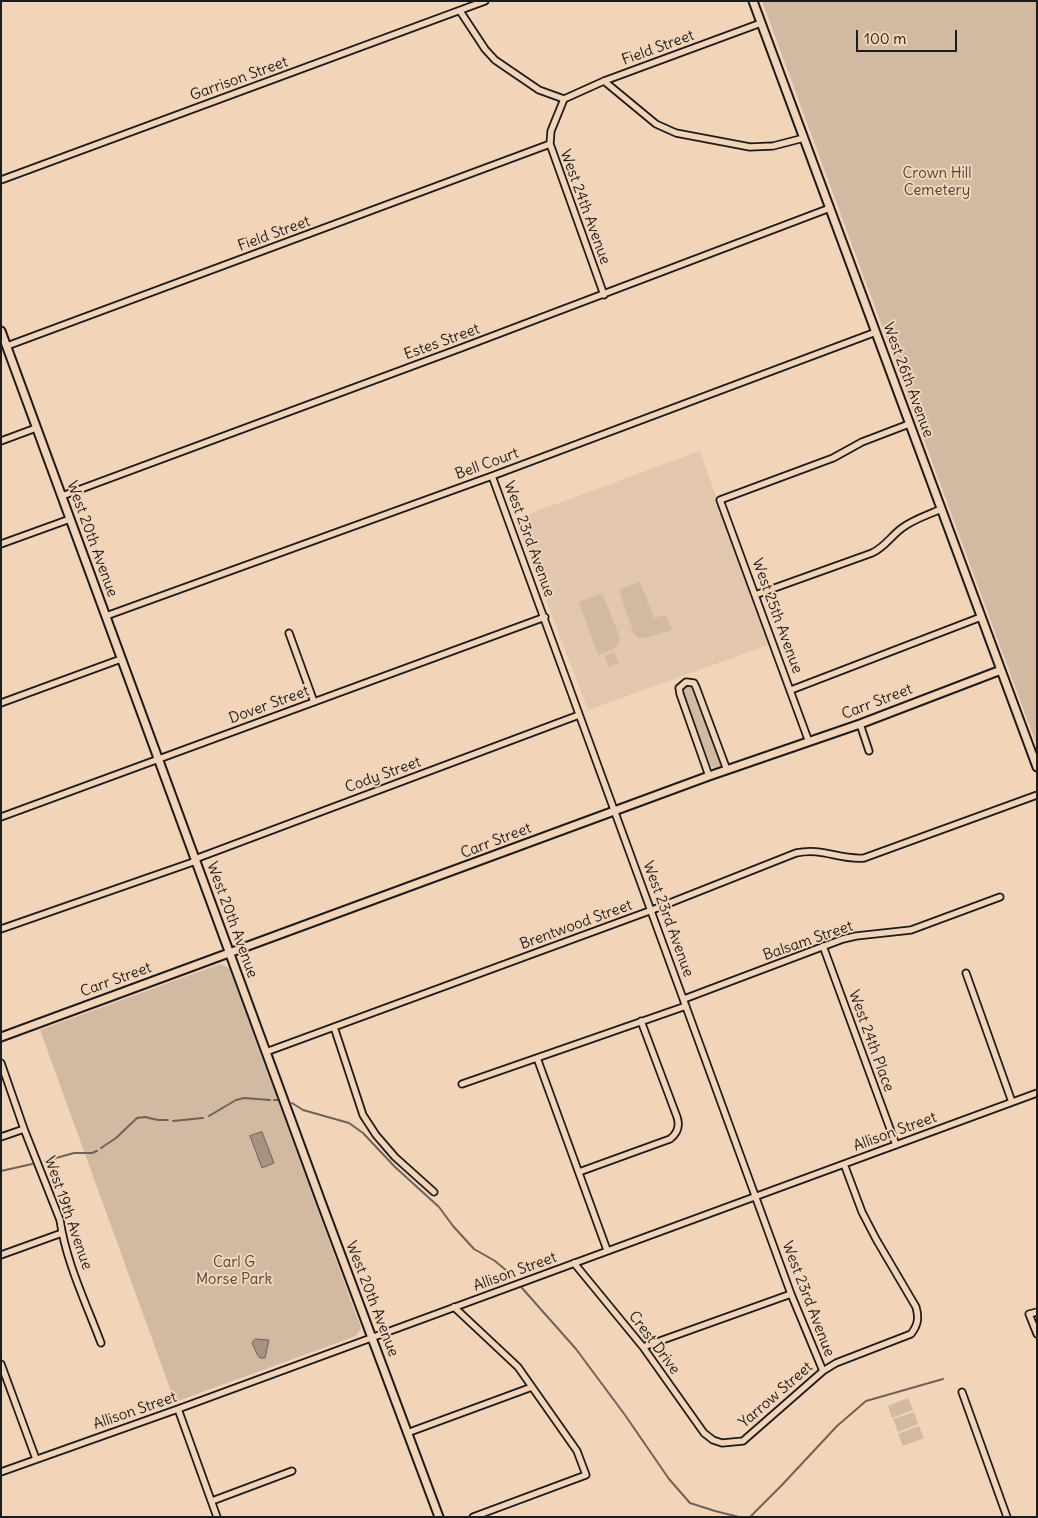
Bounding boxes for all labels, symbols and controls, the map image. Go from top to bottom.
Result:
scale bar [858,20,959,52]
street label: Field Street [619,27,697,69]
text: 100 m [864,29,906,48]
street label: Garrison Street [188,53,290,105]
street label: West 24th Avenue [556,147,614,267]
park label: Crown Hill Cemetery [902,165,972,200]
street label: Field Street [235,213,313,255]
street label: Estes Street [402,320,482,364]
street label: West 26th Avenue [879,320,937,440]
street label: Bell Court [453,444,521,484]
street label: West 20th Avenue [63,478,121,600]
street label: West 23rd Avenue [500,479,558,599]
street label: West 25th Avenue [748,556,806,676]
street label: Carr Street [839,680,915,724]
street label: Dover Street [226,682,312,728]
street label: Cody Street [343,753,423,797]
street label: Carr Street [458,819,534,863]
street label: West 20th Avenue [203,859,261,981]
street label: West 23rd Avenue [639,859,697,979]
street label: Brentwood Street [517,896,635,954]
street label: Balsam Street [761,917,855,965]
street label: Carr Street [78,959,154,1001]
street label: West 24th Place [844,988,898,1094]
street label: Allison Street [851,1109,939,1155]
street label: West 19th Avenue [40,1154,96,1272]
street label: West 20th Avenue [342,1239,402,1359]
street label: West 23rd Avenue [778,1239,838,1359]
street label: Allison Street [471,1249,559,1295]
park label: Carl G Morse Park [196,1254,272,1289]
street label: Crest Drive [624,1308,684,1378]
street label: Yarrow Street [735,1358,817,1432]
street label: Allison Street [91,1388,179,1434]

